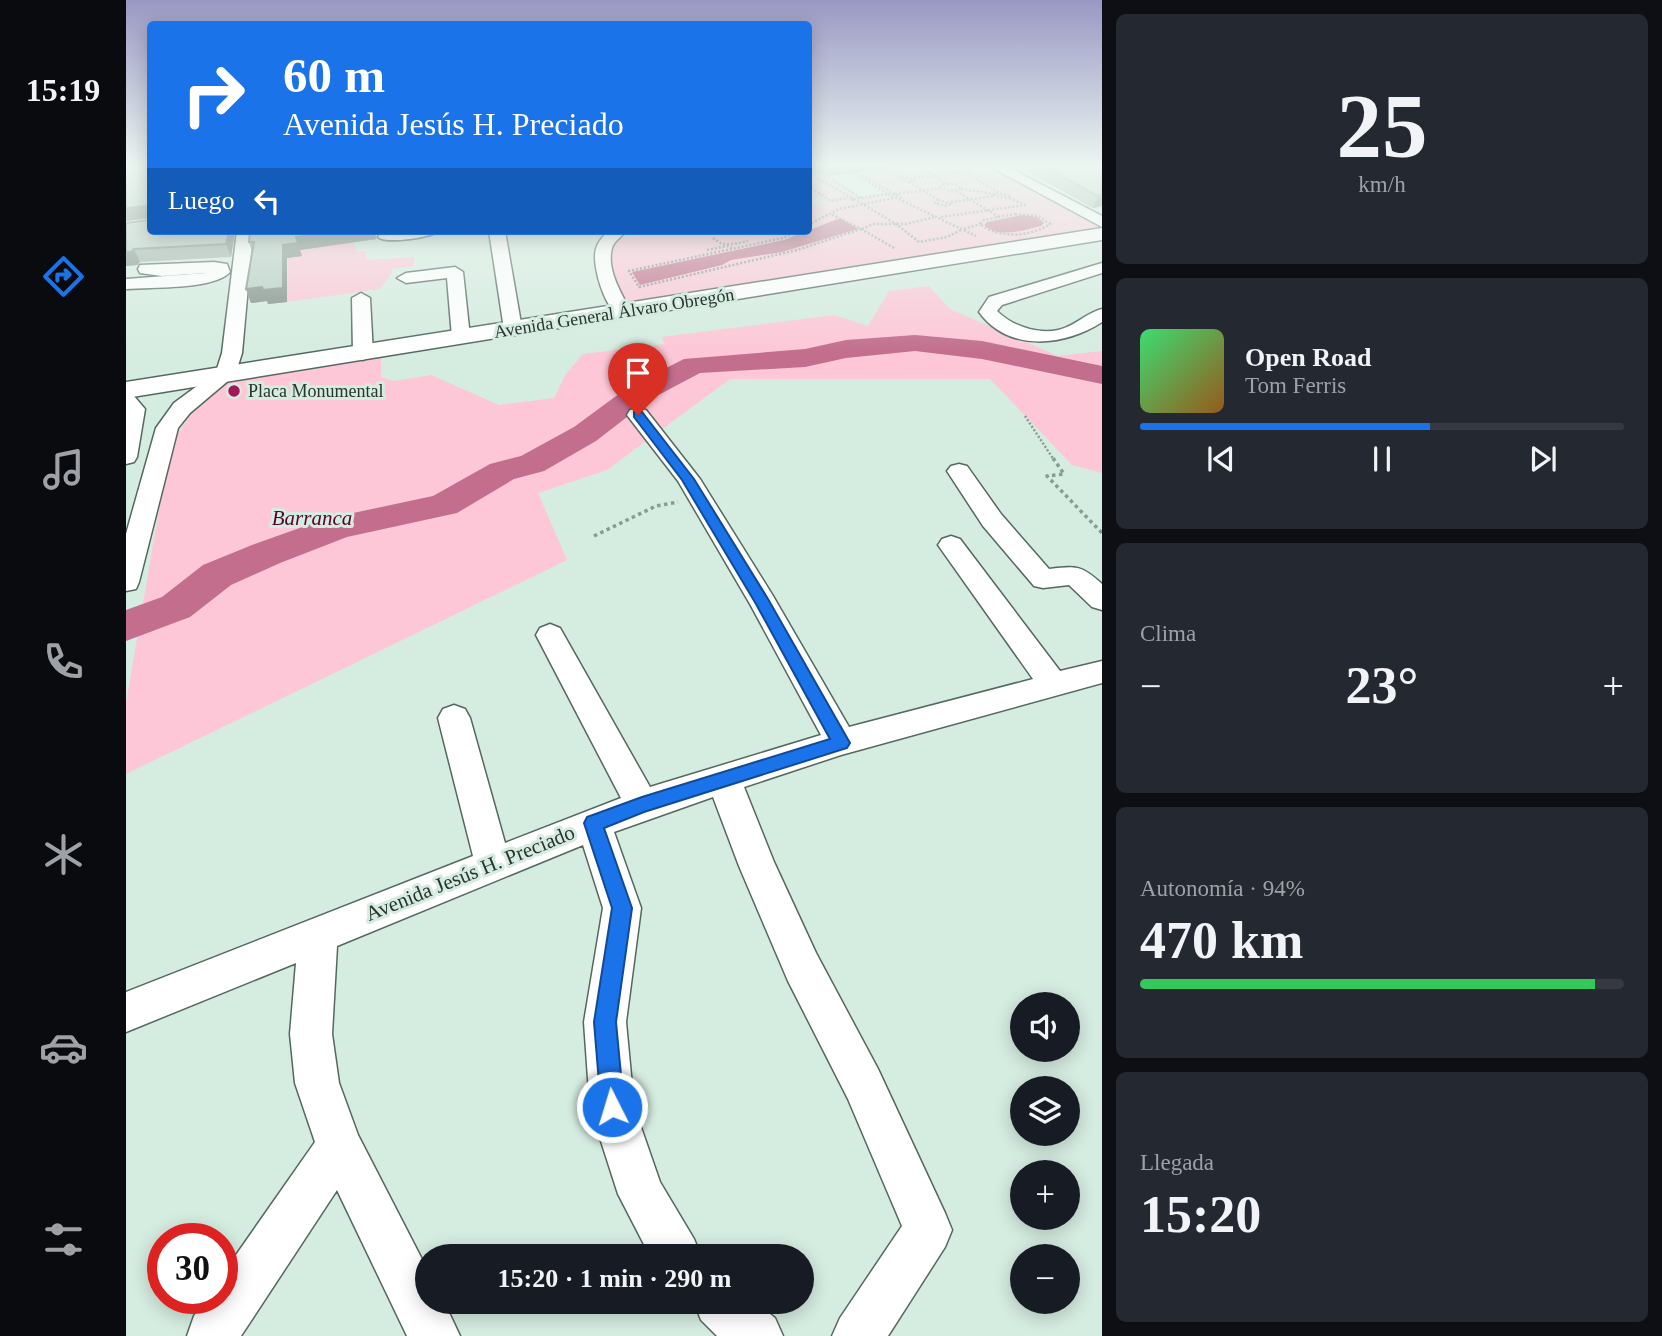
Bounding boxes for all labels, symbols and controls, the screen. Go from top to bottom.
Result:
text: 60 m [283,48,385,103]
icon: right [168,49,259,140]
text: 15:19 [26,72,100,108]
text: 25 [1337,76,1428,177]
text: Avenida Jesús H. Preciado [283,106,624,142]
text: km/h [1358,172,1406,197]
icon: left [248,182,286,220]
text: Luego [168,186,234,215]
icon: directions [39,252,88,301]
street label: Avenida General Álvaro Obregón [492,283,736,342]
pin [608,343,668,415]
text: Open Road [1245,343,1371,372]
icon: arrive [619,354,657,392]
text: Tom Ferris [1245,373,1346,398]
place label: Placa Monumental [248,381,383,401]
marker: Placa Monumental [226,383,242,399]
icon: previous [1202,440,1240,478]
icon: pause [1363,440,1401,478]
icon: next [1524,440,1562,478]
icon: music [39,445,88,494]
park label: Barranca [272,506,352,530]
text: Clima [1140,621,1196,646]
icon: phone [39,637,88,686]
text: 23° [1346,657,1418,714]
text: − [1140,665,1161,707]
text: + [1603,665,1624,707]
street label: Avenida Jesús H. Preciado [362,820,578,926]
icon: climate [39,830,88,879]
text: Autonomía · 94% [1140,876,1305,901]
text: 470 km [1140,912,1303,969]
map controls [1010,992,1080,1314]
button: sound [1010,992,1080,1062]
icon: car [39,1023,88,1072]
position arrow [575,1070,649,1144]
button: layers [1010,1076,1080,1146]
text: Llegada [1140,1150,1214,1175]
button: + [1010,1160,1080,1230]
text: 15:20 [1140,1186,1261,1243]
icon: filters [39,1215,88,1264]
speed limit sign: 30 [147,1223,238,1314]
button: − [1010,1244,1080,1314]
text: 15:20 · 1 min · 290 m [498,1264,732,1293]

